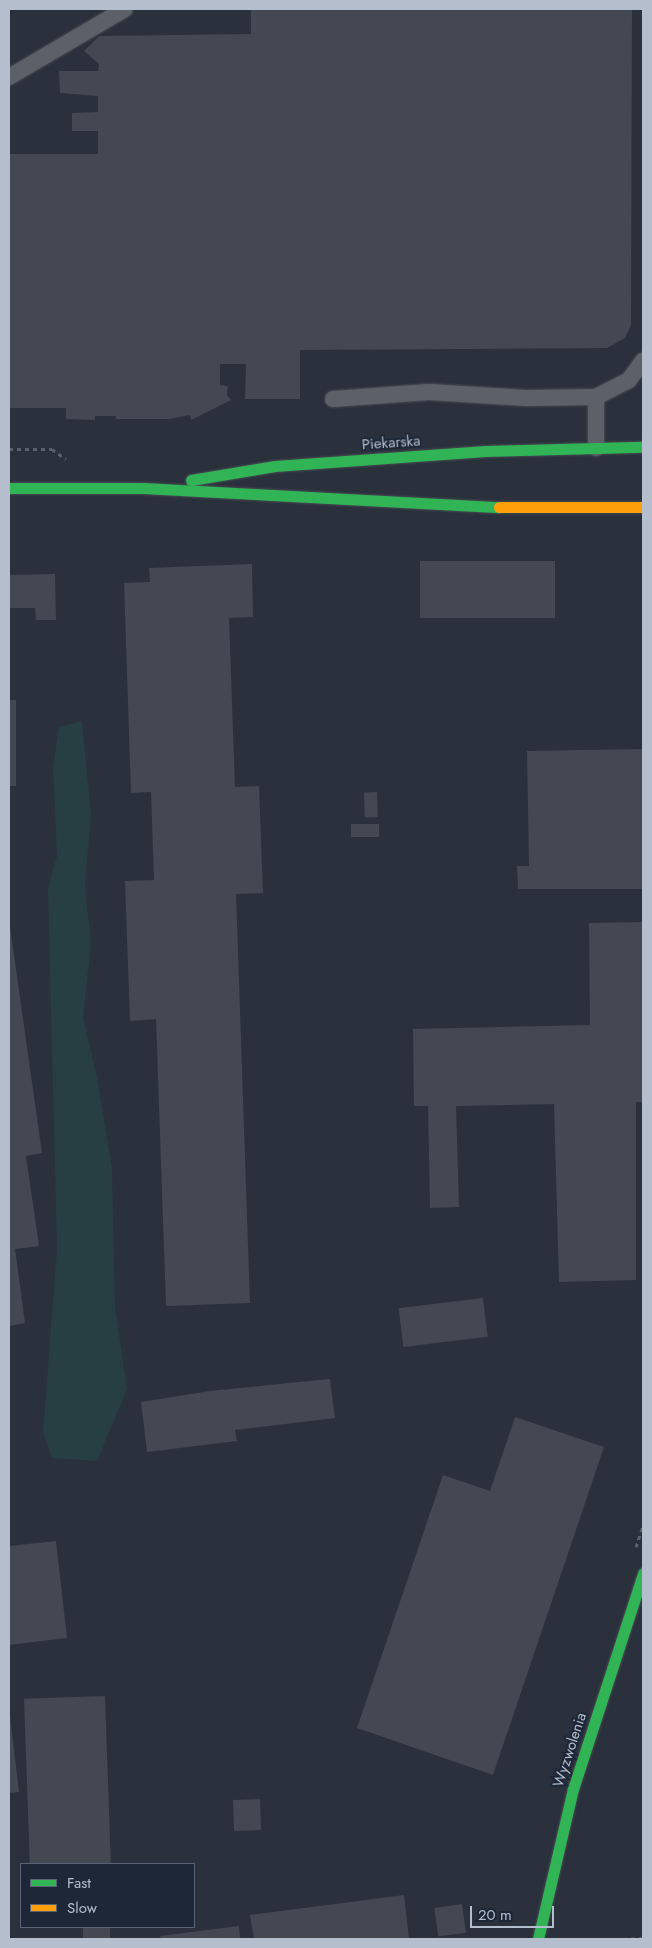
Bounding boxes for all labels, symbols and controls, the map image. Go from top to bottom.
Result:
street label: Piekarska [361,432,421,454]
street label: Wyzwolenia [549,1710,591,1790]
legend [20,1863,195,1928]
text: Fast [67,1872,91,1894]
scale bar [472,1896,556,1928]
text: Slow [67,1897,97,1919]
text: 20 m [478,1904,512,1926]

